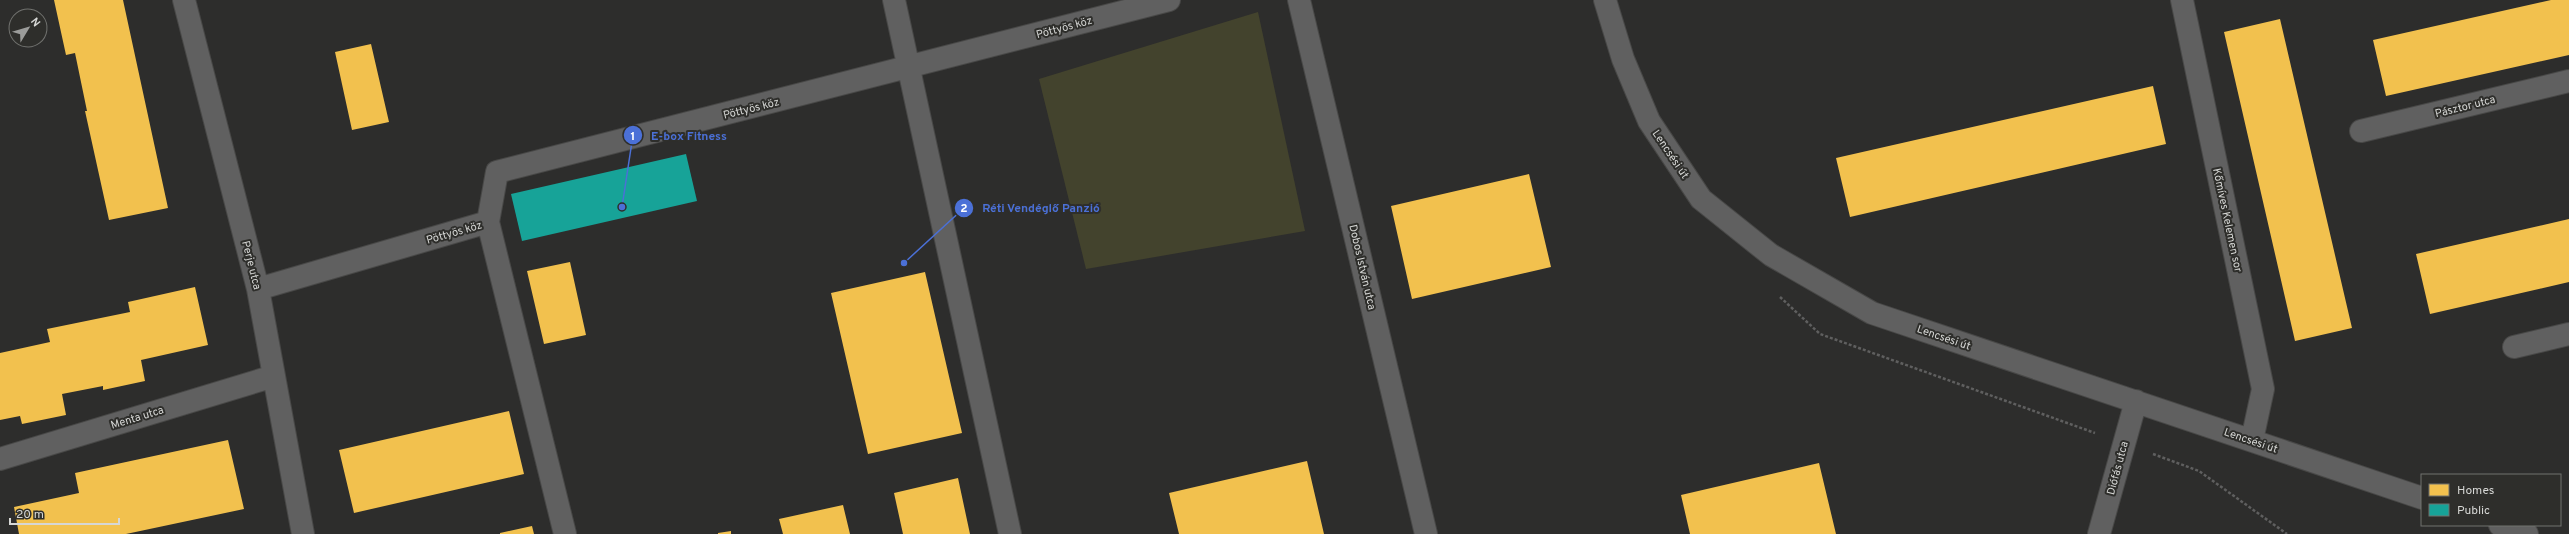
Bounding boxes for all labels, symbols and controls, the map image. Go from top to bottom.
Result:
north arrow [8,8,48,48]
street label: Pöttyös köz [1035,14,1094,42]
text: N [27,15,43,30]
street label: Pásztor utca [2434,93,2497,121]
street label: Pöttyös köz [722,95,781,123]
callout: E-box Fitness [623,123,735,147]
street label: Lencsési út [1649,128,1692,182]
text: 1 [631,129,635,145]
text: E-box Fitness [651,129,727,145]
street label: Kőmíves Kelemen sor [2209,167,2245,274]
callout: Réti Vendéglő Panzió [954,196,1108,220]
text: 2 [960,201,968,217]
text: Réti Vendéglő Panzió [982,201,1100,217]
street label: Pöttyös köz [425,218,484,248]
street label: Dobos István utca [1345,223,1379,311]
street label: Perje utca [238,239,264,291]
street label: Lencsési út [1915,322,1972,354]
street label: Menta utca [109,403,166,433]
street label: Lencsési út [2222,425,2279,457]
street label: Diófás utca [2104,440,2132,497]
legend [2421,474,2561,526]
text: Homes [2457,483,2494,499]
scale bar [10,500,119,526]
text: Public [2457,503,2490,519]
text: 20 m [16,507,44,523]

